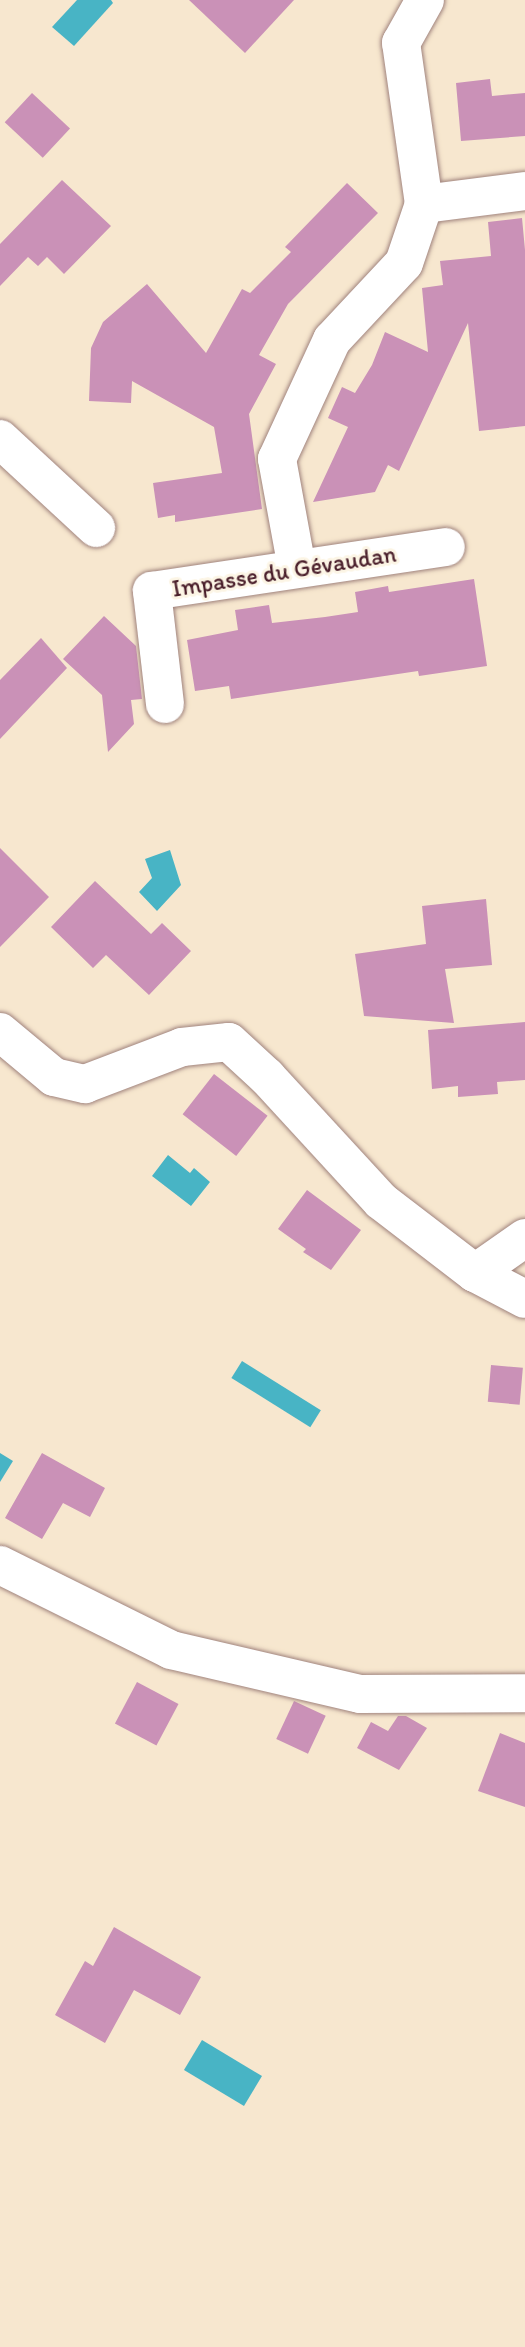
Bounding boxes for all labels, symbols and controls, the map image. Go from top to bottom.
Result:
street label: Impasse du Gévaudan [170,539,398,603]

